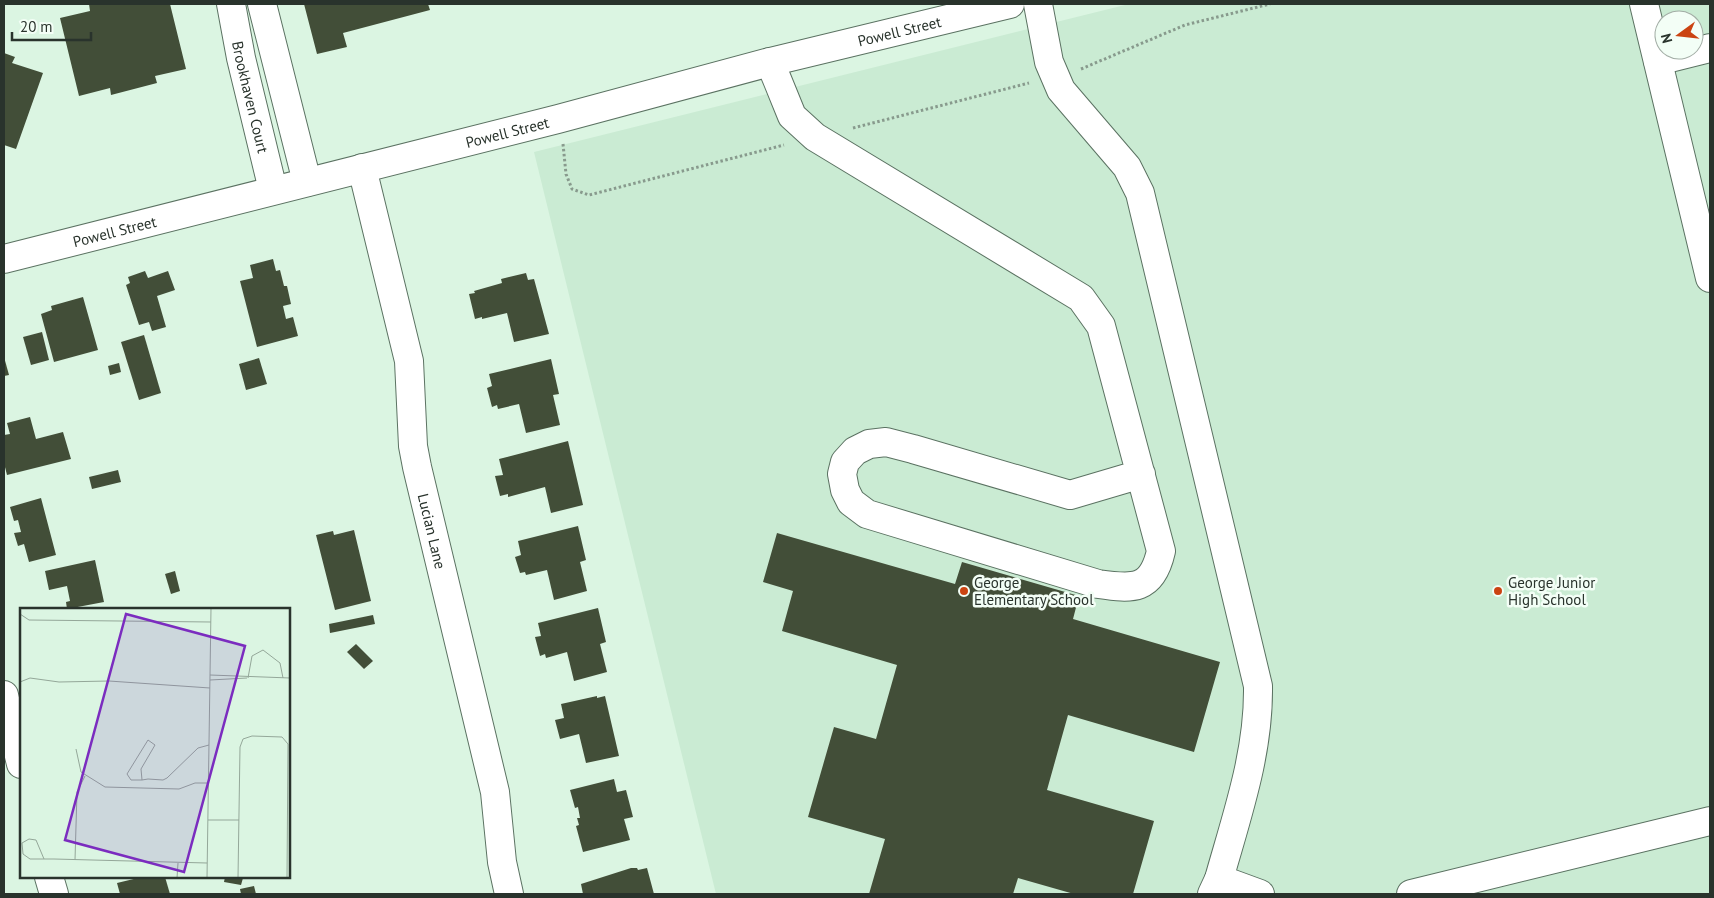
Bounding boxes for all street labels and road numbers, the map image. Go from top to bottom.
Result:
street label: Powell Street [856,11,943,50]
street label: Brookhaven Court [229,39,273,155]
street label: Powell Street [463,112,551,152]
street label: Powell Street [71,211,158,251]
street label: Lucian Lane [414,492,451,571]

